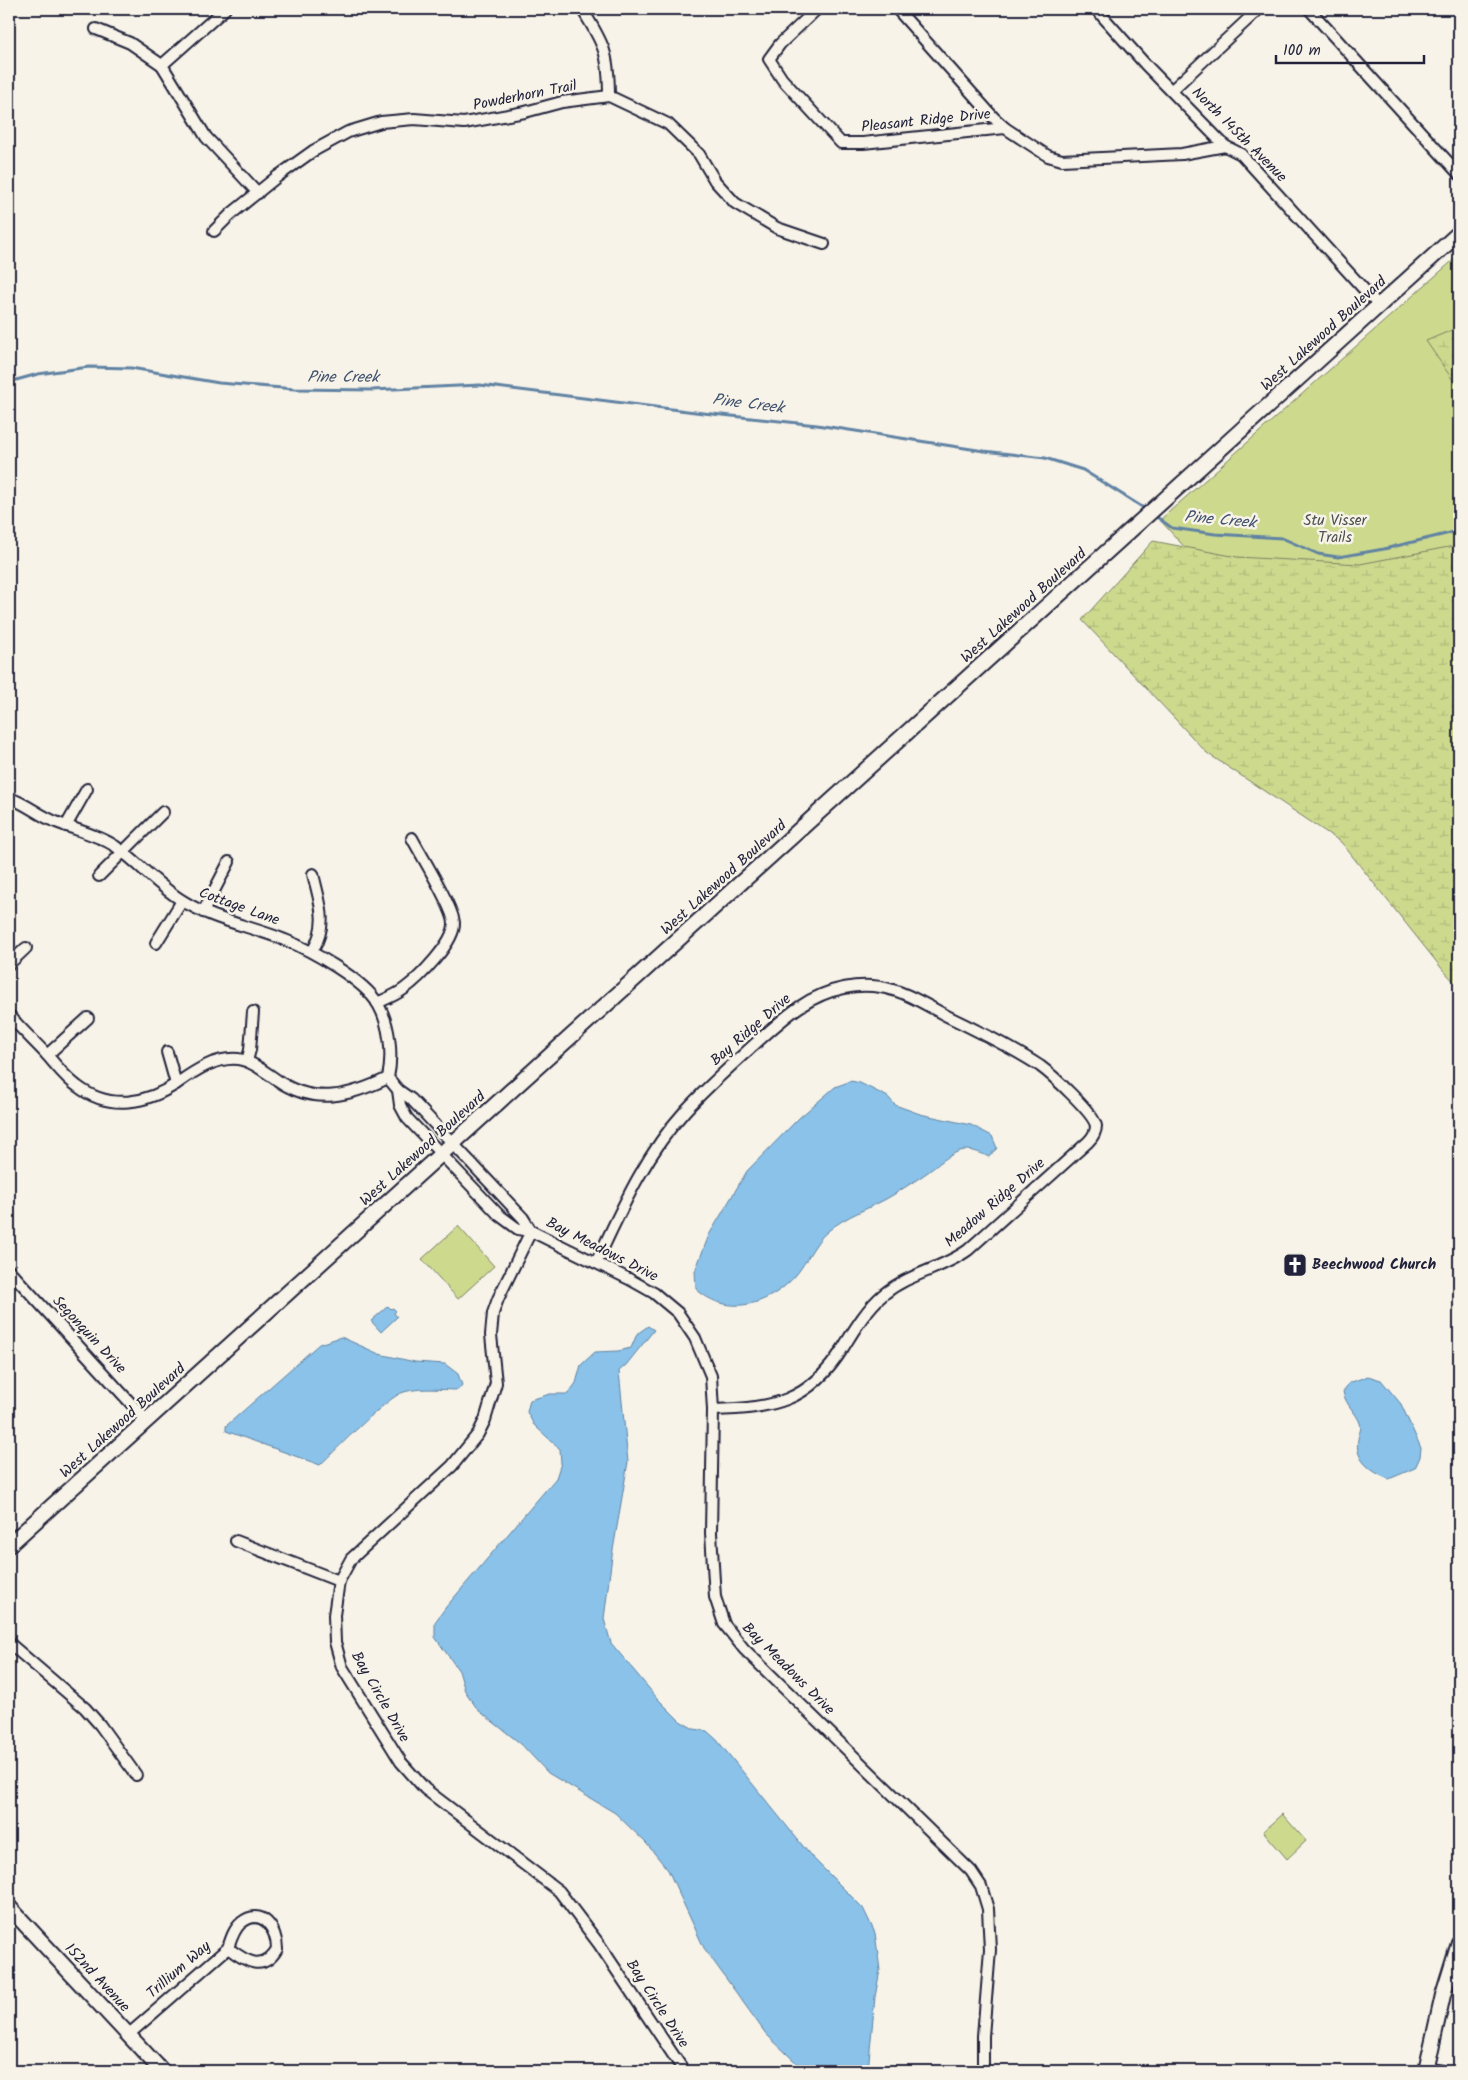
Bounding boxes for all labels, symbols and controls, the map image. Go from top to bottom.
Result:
scale bar [1276,32,1423,64]
text: 100 m [1283,39,1321,63]
street label: Powderhorn Trail [471,74,579,118]
street label: North 145th Avenue [1186,82,1293,189]
street label: Pleasant Ridge Drive [860,102,992,140]
street label: West Lakewood Boulevard [1256,270,1393,397]
water label: Pine Creek [307,365,381,390]
water label: Pine Creek [711,387,787,421]
water label: Pine Creek [1183,504,1259,536]
park label: Stu Visser Trails [1303,509,1368,550]
street label: West Lakewood Boulevard [956,542,1093,669]
street label: West Lakewood Boulevard [656,814,793,941]
street label: Cottage Lane [195,881,283,933]
street label: Bay Ridge Drive [705,988,797,1072]
street label: West Lakewood Boulevard [355,1085,492,1212]
street label: Meadow Ridge Drive [939,1152,1051,1254]
street label: Bay Meadows Drive [542,1211,663,1289]
church icon: Beechwood Church [1282,1252,1308,1278]
place label: Beechwood Church [1312,1253,1436,1277]
street label: Segonquin Drive [46,1290,132,1380]
street label: West Lakewood Boulevard [55,1357,192,1484]
street label: Bay Meadows Drive [736,1617,840,1721]
street label: Bay Circle Drive [344,1647,416,1747]
street label: Trillium Way [142,1935,217,2005]
street label: 152nd Avenue [59,1938,136,2018]
street label: Bay Circle Drive [619,1955,695,2053]

